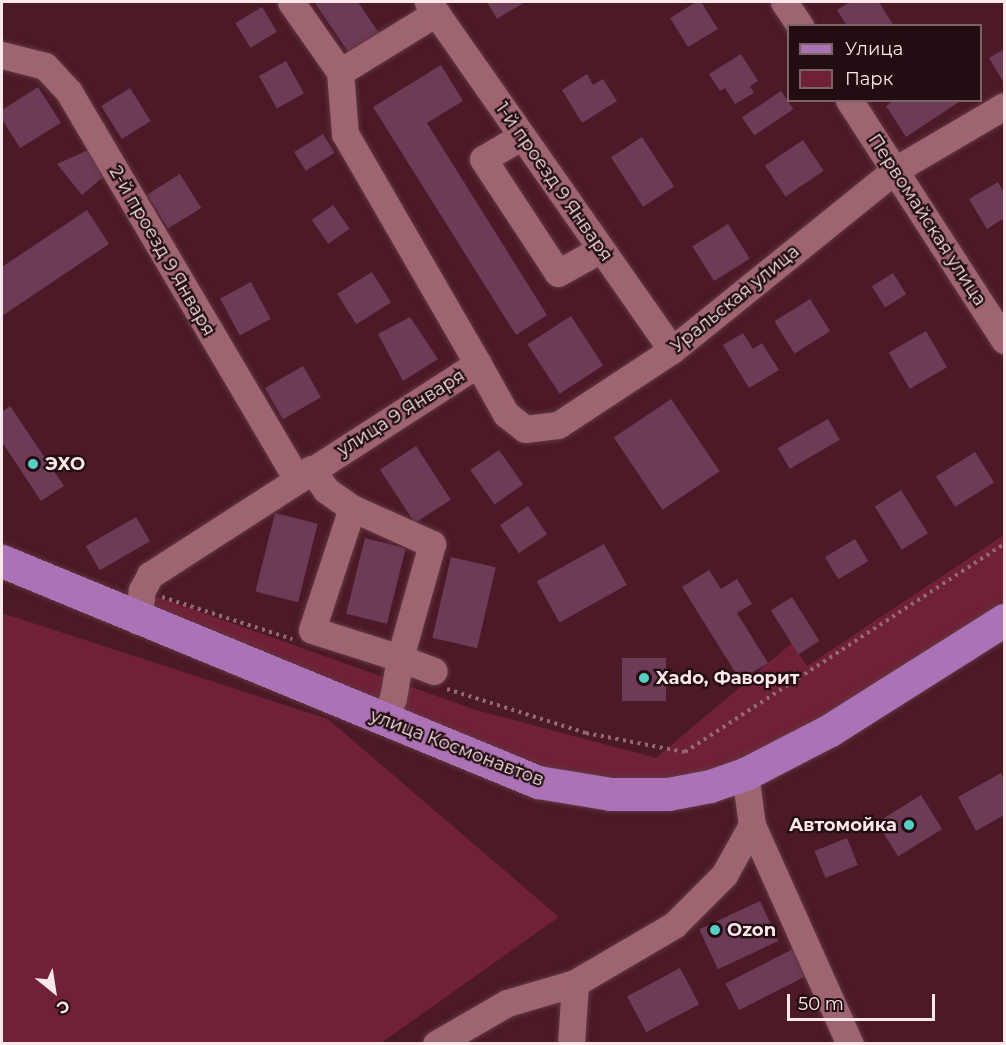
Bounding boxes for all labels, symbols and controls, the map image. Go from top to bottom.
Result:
legend [787,24,982,102]
text: Улица [845,38,903,60]
text: Парк [845,68,893,90]
street label: 1-й проезд 9 Января [491,98,617,266]
street label: Первомайская улица [863,130,991,310]
street label: 2-й проезд 9 Января [105,162,219,340]
street label: Уральская улица [667,241,803,357]
street label: улица 9 Января [333,365,469,461]
place label: ЭХО [45,453,85,475]
marker: ЭХО [26,457,40,471]
place label: Xado, Фаворит [656,667,799,689]
marker: Xado, Фаворит [637,671,651,685]
street label: улица Космонавтов [367,705,547,791]
place label: Автомойка [789,814,897,836]
marker: Автомойка [902,818,916,832]
place label: Ozon [727,919,776,941]
marker: Ozon [708,923,722,937]
north arrow [24,961,84,1021]
scale bar [790,982,938,1020]
text: 50 m [798,993,844,1015]
text: С [53,996,73,1018]

